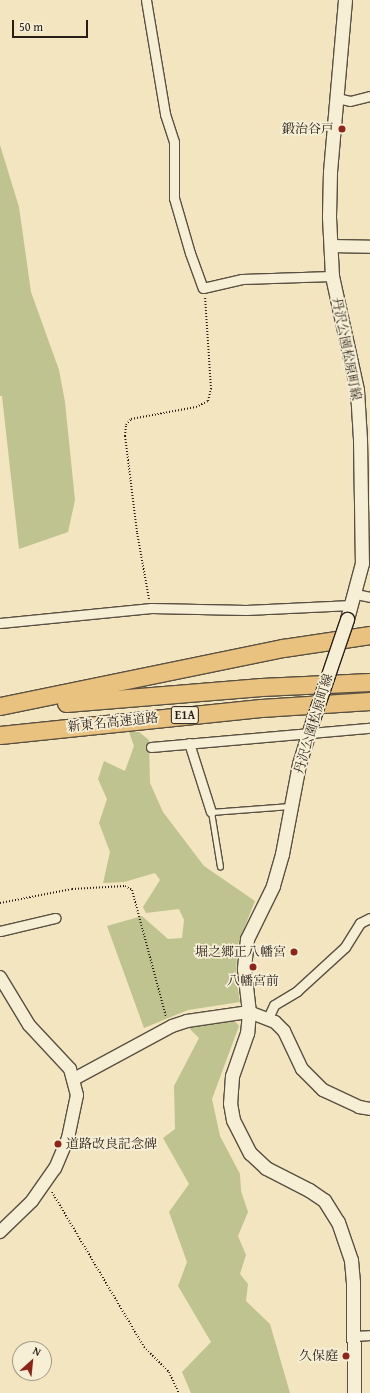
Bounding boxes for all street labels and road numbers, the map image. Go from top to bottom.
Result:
street label: 丹沢公園松原町線 [328,296,364,402]
street label: 丹沢公園松原町線 [291,672,337,776]
road number: E1A [170,705,200,725]
street label: 新東名高速道路 [67,710,159,736]

